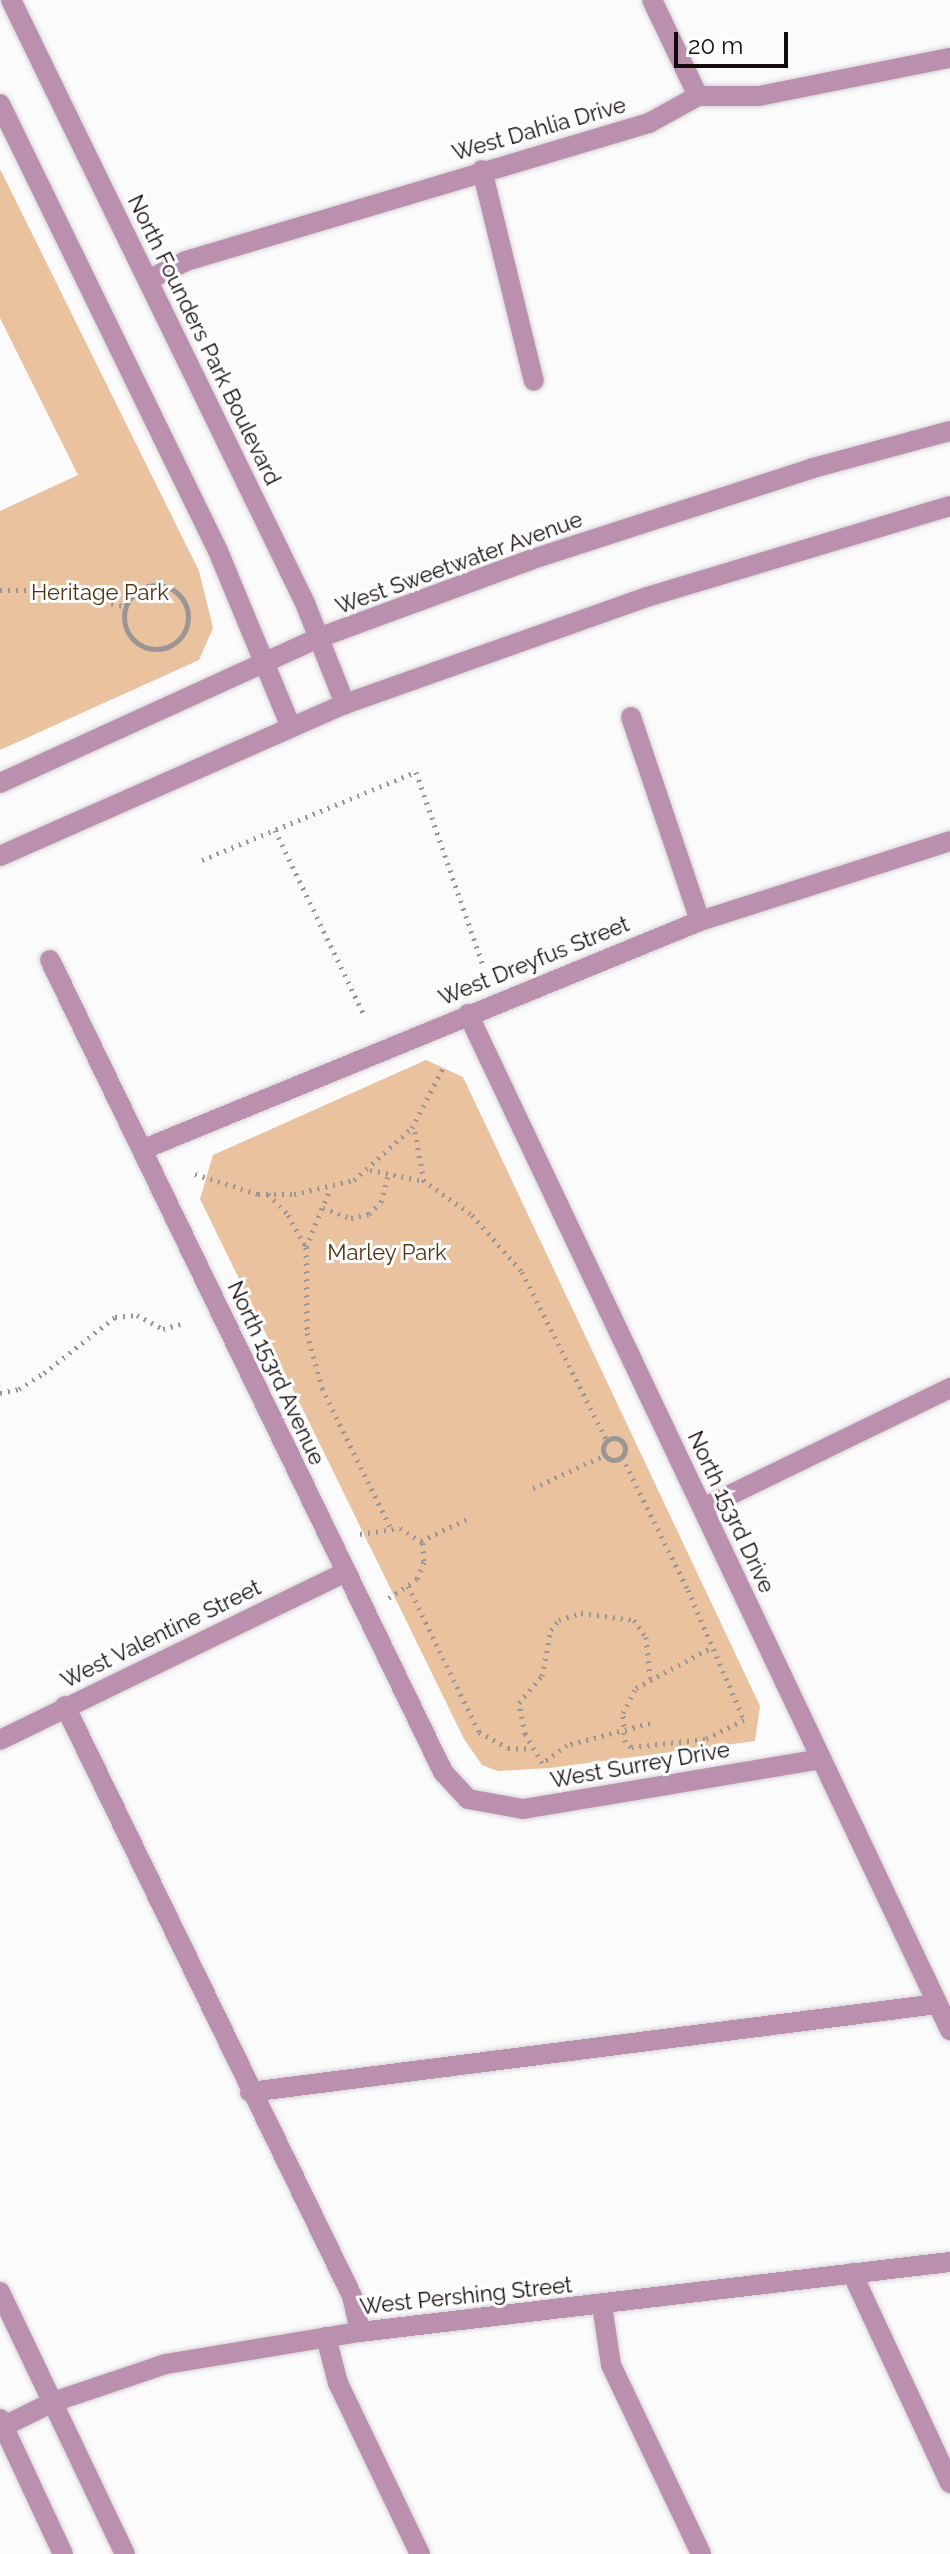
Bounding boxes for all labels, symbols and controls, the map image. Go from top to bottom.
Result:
scale bar [678,16,792,66]
text: 20 m [688,31,743,60]
street label: West Dahlia Drive [449,92,629,166]
street label: North Founders Park Boulevard [122,191,286,489]
street label: West Sweetwater Avenue [331,506,587,620]
park label: Heritage Park [31,580,169,606]
street label: West Dreyfus Street [435,911,633,1011]
park label: Marley Park [327,1240,447,1266]
street label: North 153rd Avenue [222,1277,330,1469]
street label: North 153rd Drive [682,1427,780,1597]
street label: West Valentine Street [56,1574,266,1694]
street label: West Surrey Drive [548,1736,732,1794]
street label: West Pershing Street [358,2272,574,2320]

